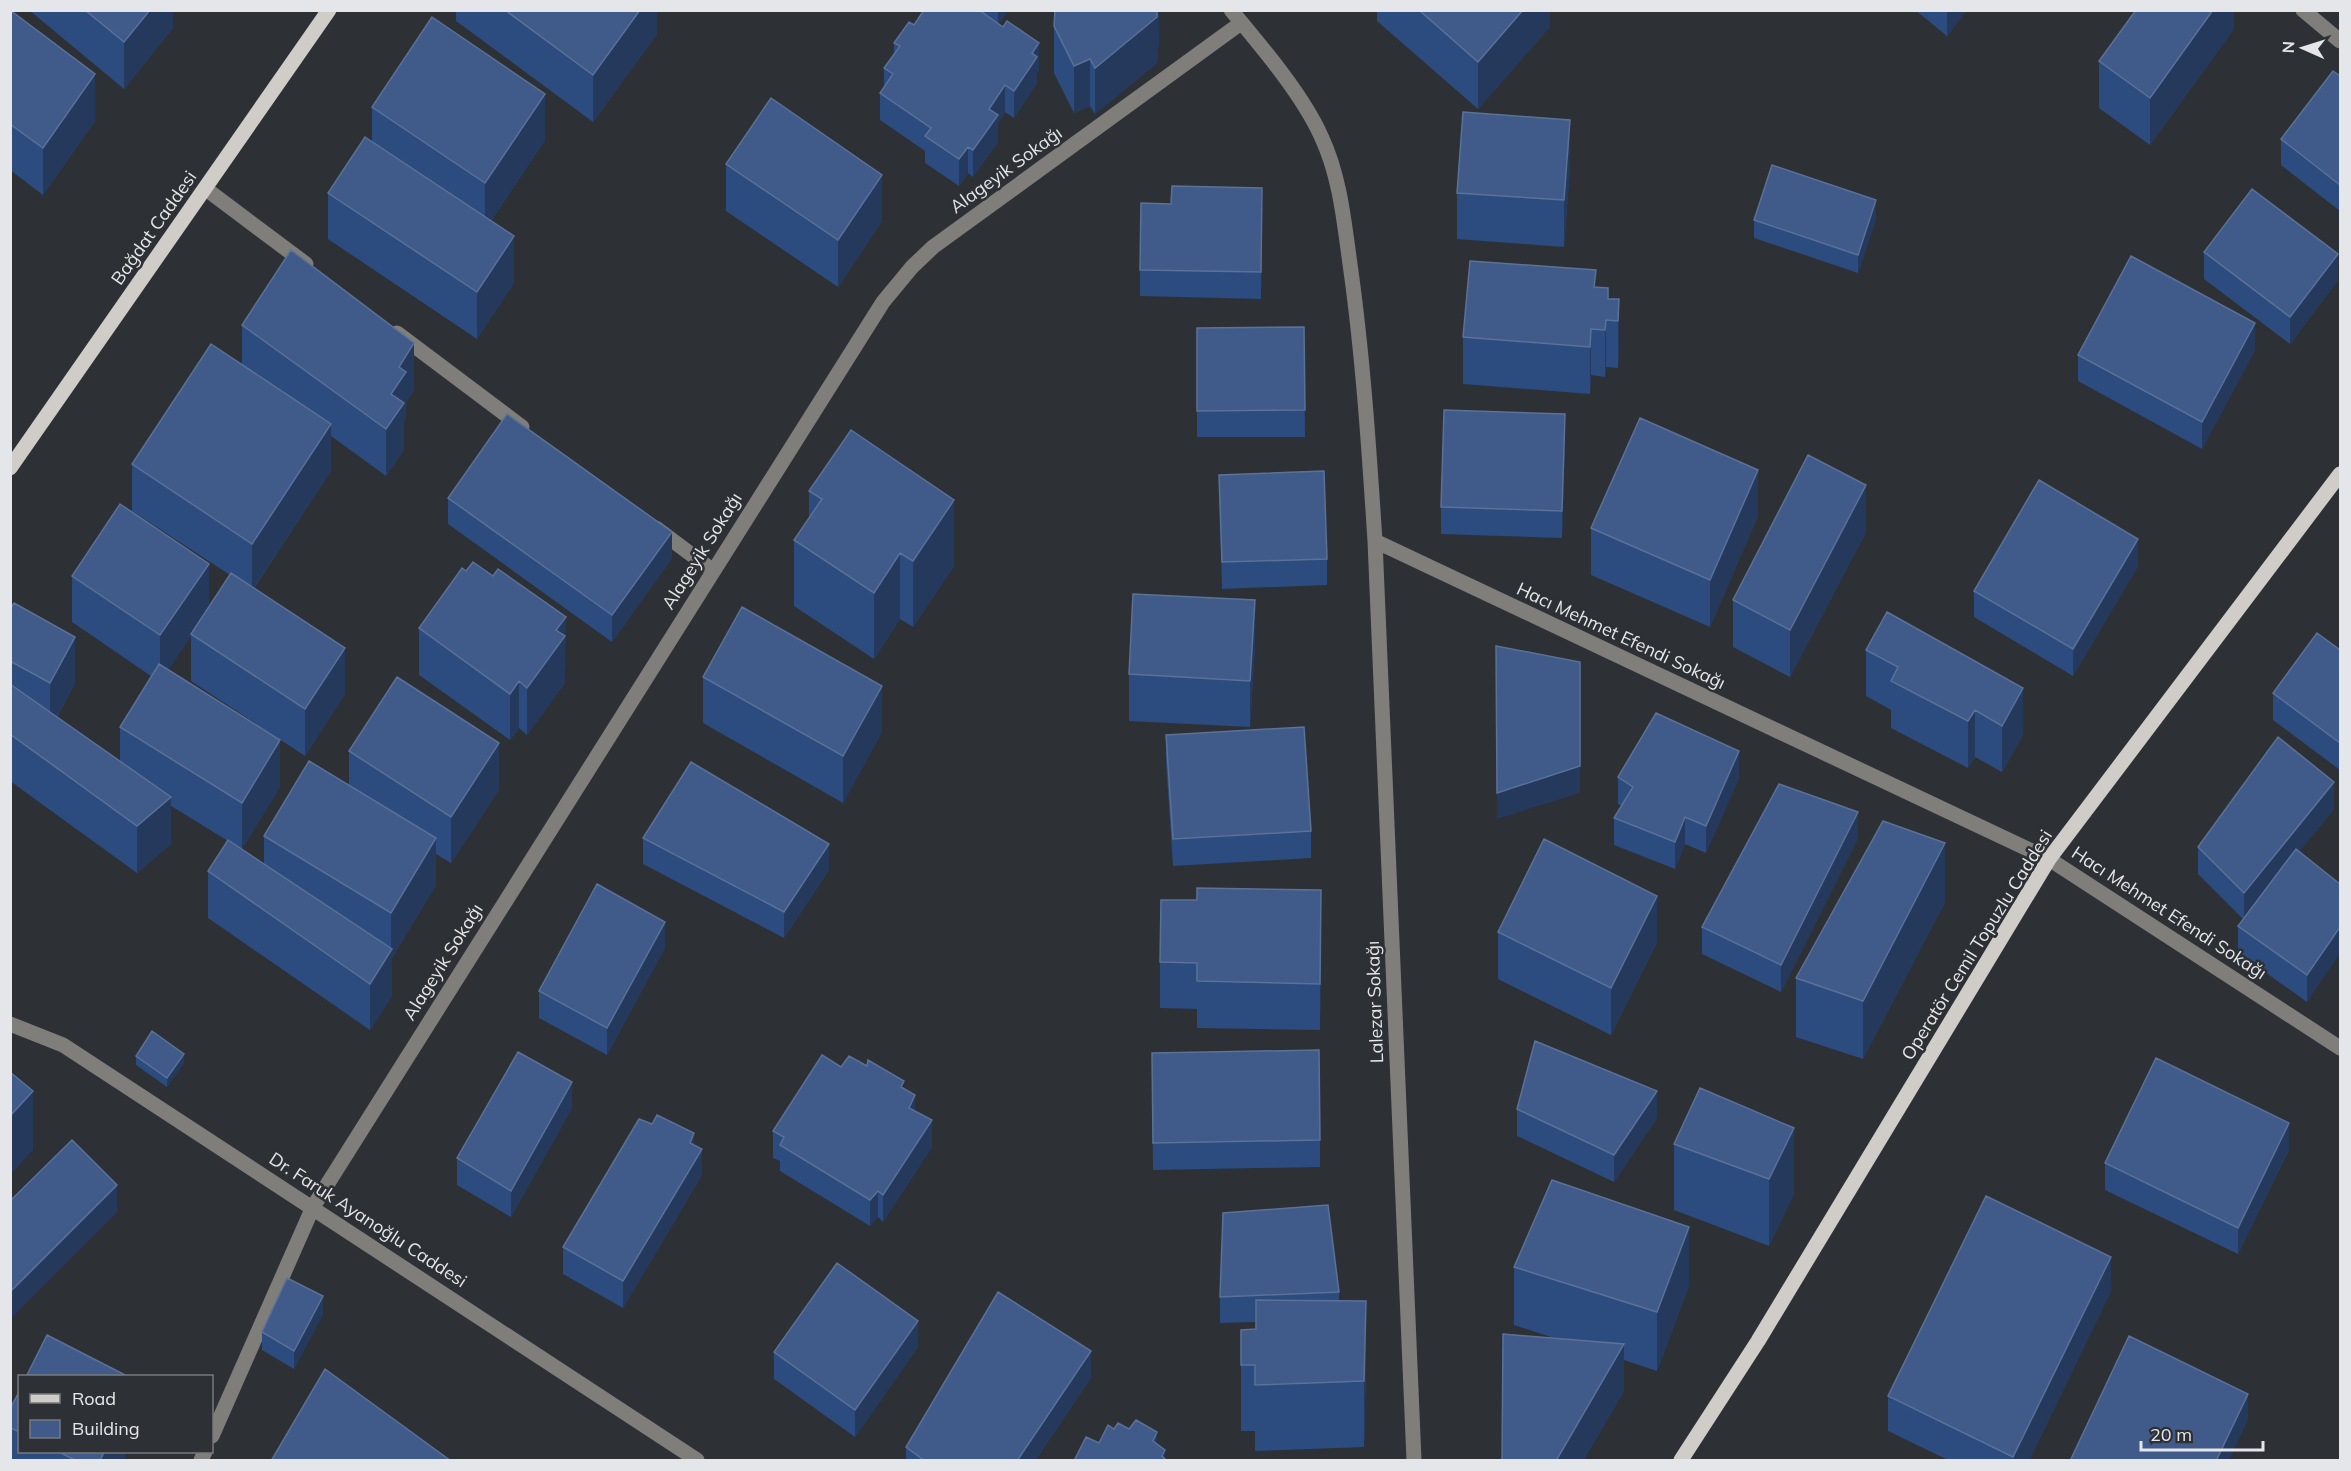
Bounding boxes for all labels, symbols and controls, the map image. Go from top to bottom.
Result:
north arrow [2273,18,2333,78]
text: N [2278,41,2298,54]
street label: Alageyik Sokağı [945,121,1066,218]
street label: Bağdat Caddesi [106,166,201,289]
street label: Alageyik Sokağı [657,488,747,613]
street label: Hacı Mehmet Efendi Sokağı [1513,577,1729,694]
street label: Operatör Cemil Topuzlu Caddesi [1896,825,2057,1064]
street label: Hacı Mehmet Efendi Sokağı [2067,841,2271,984]
street label: Alageyik Sokağı [398,899,488,1024]
street label: Lalezar Sokağı [1361,940,1388,1064]
street label: Dr. Faruk Ayanoğlu Caddesi [265,1147,472,1292]
legend [18,1375,213,1453]
text: Road [72,1387,116,1410]
scale bar [2141,1414,2262,1452]
text: Building [72,1417,140,1440]
text: 20 m [2150,1423,2192,1446]

